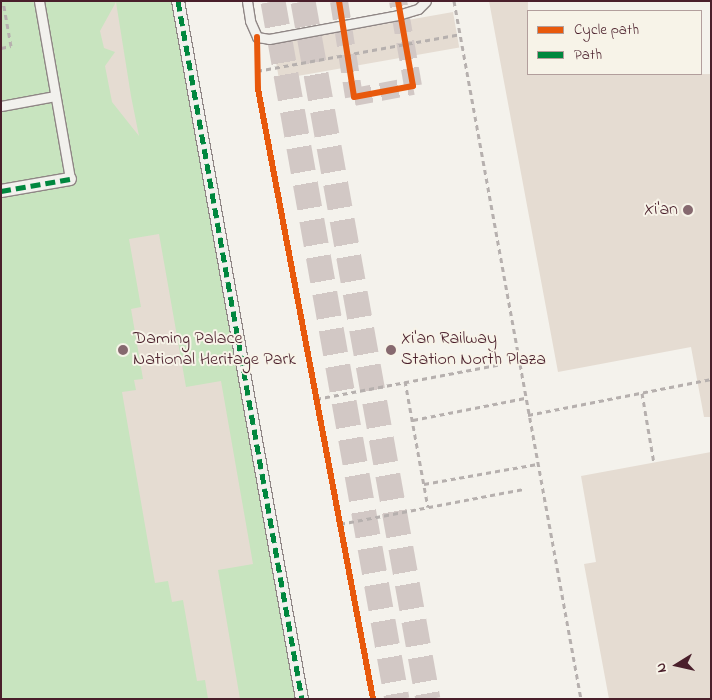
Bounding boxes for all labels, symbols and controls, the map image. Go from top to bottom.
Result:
legend [527,10,702,75]
text: Cycle path [574,19,639,41]
text: Path [574,44,602,66]
place label: Xi'an [644,199,678,221]
marker: Xi'an [682,204,694,216]
place label: Daming Palace National Heritage Park [133,329,296,372]
place label: Xi'an Railway Station North Plaza [401,329,546,372]
marker: Daming Palace National Heritage Park [117,344,129,356]
marker: Xi'an Railway Station North Plaza [385,344,397,356]
north arrow [652,640,702,690]
text: N [651,661,673,674]

